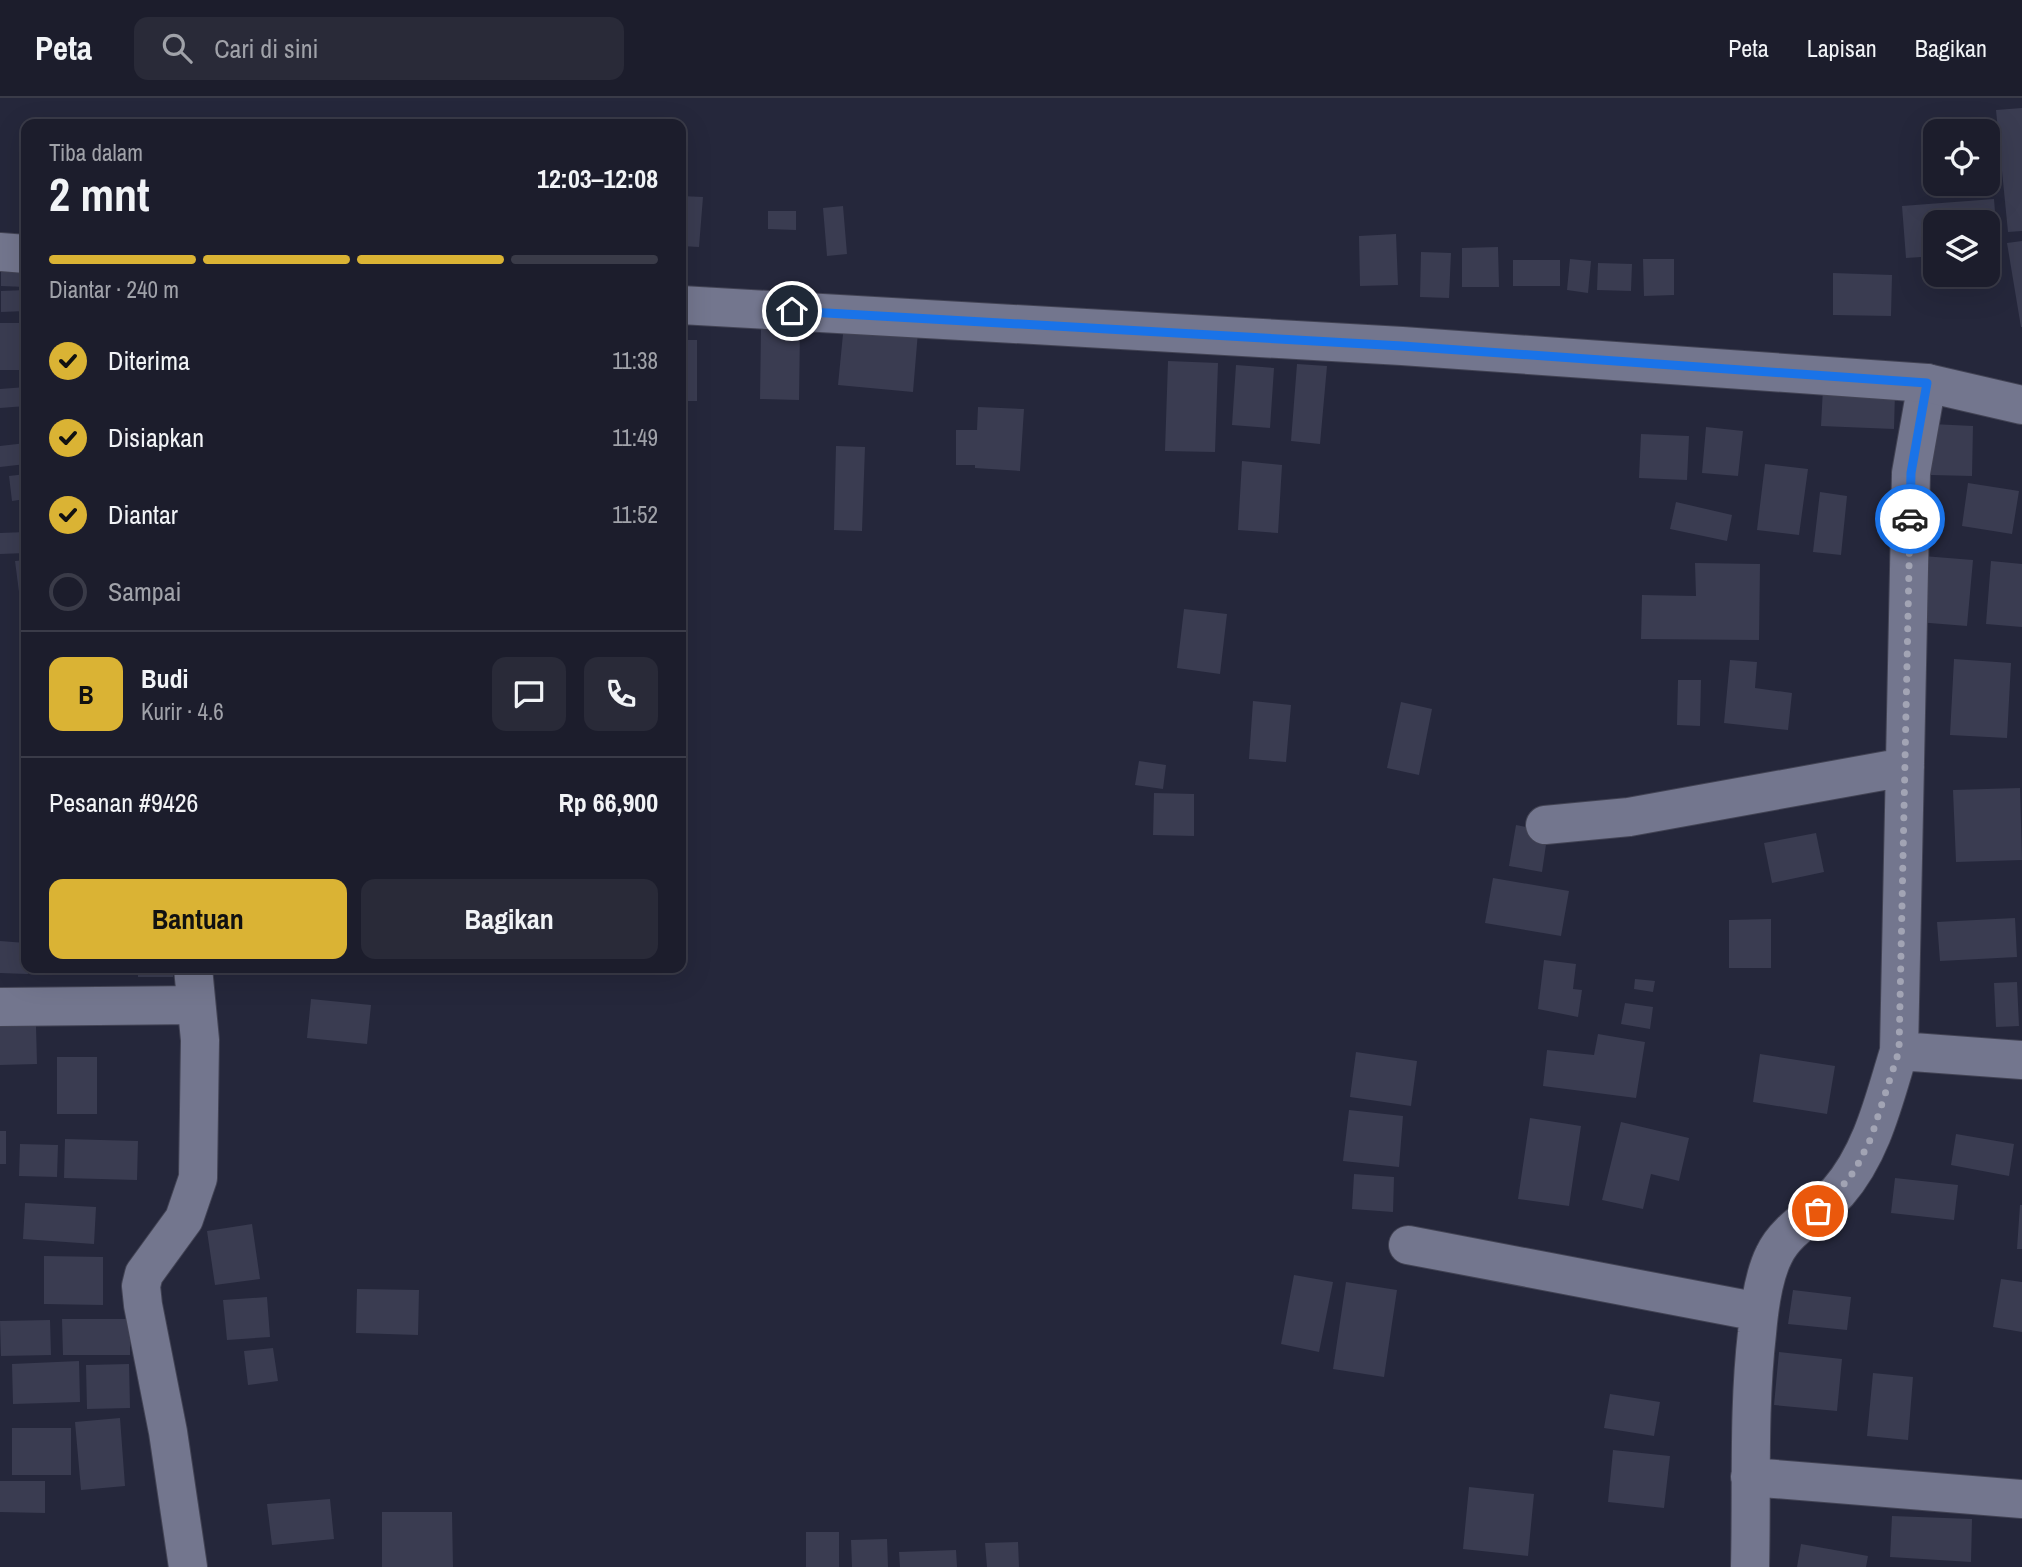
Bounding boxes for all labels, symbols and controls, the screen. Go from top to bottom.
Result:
search box [134,17,624,80]
text: Peta [35,26,92,70]
icon: search [158,29,196,67]
text: Cari di sini [214,31,318,66]
text: Peta [1728,32,1769,64]
text: Lapisan [1807,32,1877,64]
text: Bagikan [1915,32,1987,64]
map controls [1923,119,2000,287]
button: locate [1923,119,2000,196]
text: Tiba dalam [49,137,143,168]
text: 12:03–12:08 [537,161,658,196]
text: 2 mnt [49,163,150,225]
button: layers [1923,210,2000,287]
text: Diantar · 240 m [49,274,179,305]
pin [762,281,822,341]
icon: home [773,292,811,330]
icon: check [49,342,87,380]
text: Diterima [108,343,190,378]
text: 11:38 [612,345,658,376]
icon: check [49,419,87,457]
text: Disiapkan [108,420,204,455]
text: 11:49 [612,422,658,453]
courier [1875,484,1945,554]
icon: check [49,496,87,534]
text: Diantar [108,497,178,532]
text: 11:52 [612,499,658,530]
icon: car [1891,500,1929,538]
text: Sampai [108,574,181,609]
button: chat [492,657,566,731]
button: phone [584,657,658,731]
text: Budi [141,661,188,696]
text: B [78,677,94,712]
text: Kurir · 4.6 [141,696,224,727]
text: Pesanan #9426 [49,785,198,820]
text: Rp 66,900 [558,785,658,820]
button: Bantuan [49,879,347,959]
button: Bagikan [361,879,658,959]
pin [1788,1181,1848,1241]
icon: bag [1799,1192,1837,1230]

